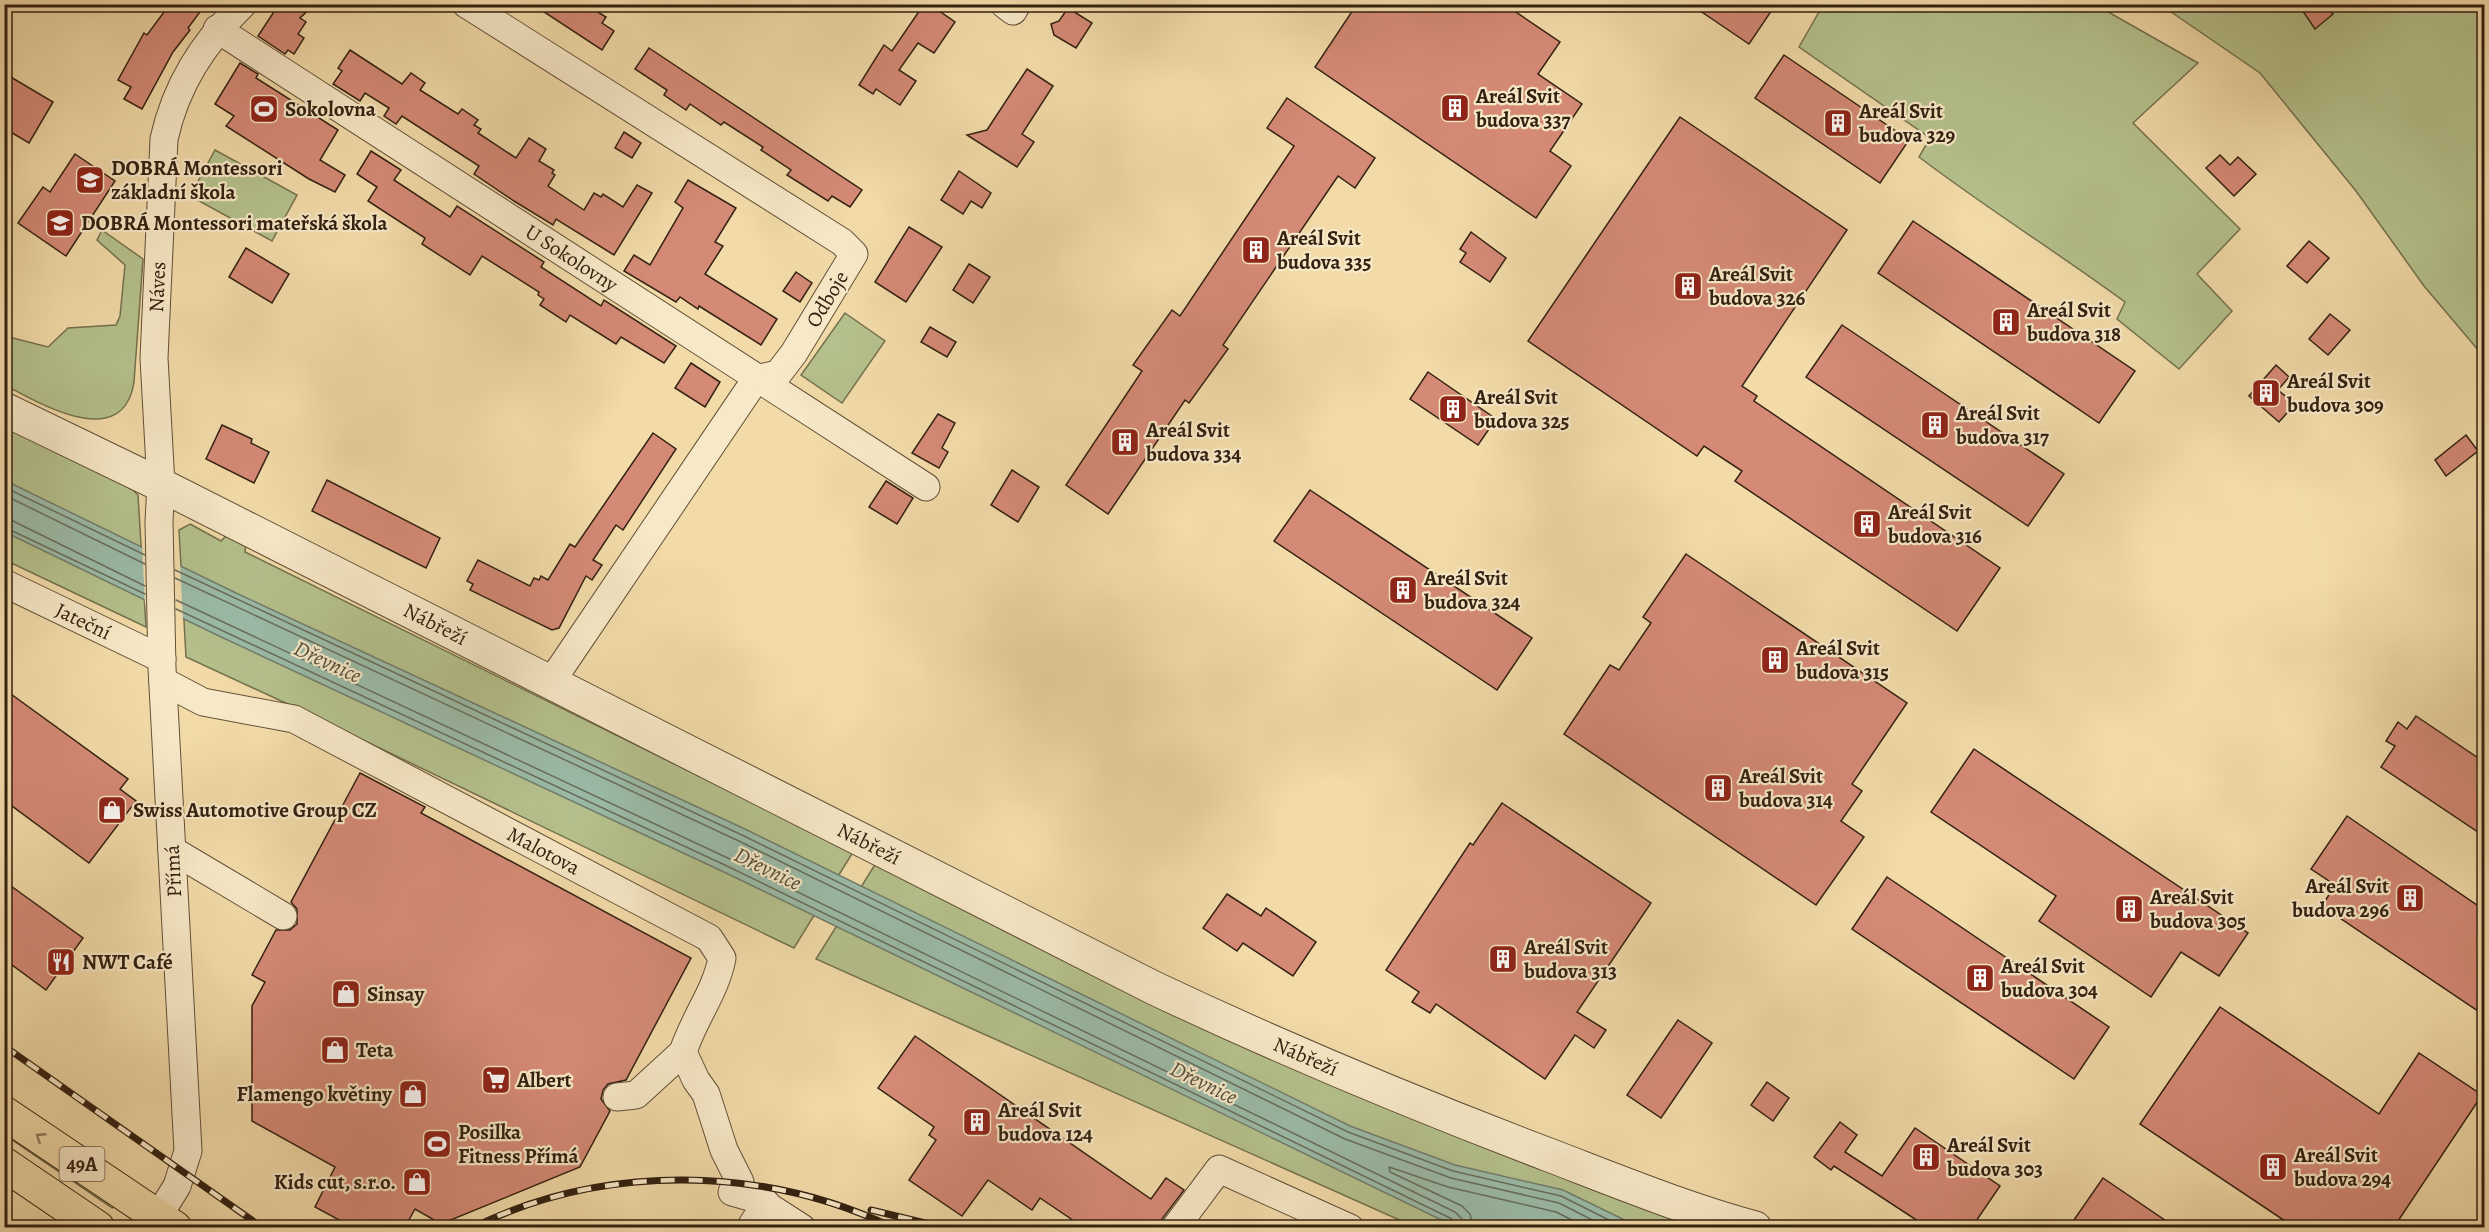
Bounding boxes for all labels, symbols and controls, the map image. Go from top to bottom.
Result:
place label: Areál Svit budova 337 [1475,82,1570,134]
building icon: Areál Svit budova 337 [1439,92,1471,124]
sports icon: Sokolovna [248,93,280,125]
place label: Sokolovna [285,95,377,123]
place label: Areál Svit budova 329 [1858,97,1956,149]
building icon: Areál Svit budova 329 [1822,107,1854,139]
place label: DOBRÁ Montessori základní škola [111,154,283,206]
school or university icon: DOBRÁ Montessori základní škola [74,164,106,196]
school or university icon: DOBRÁ Montessori mateřská škola [44,207,76,239]
place label: DOBRÁ Montessori mateřská škola [81,209,388,237]
street label: U Sokolovny [520,218,624,299]
place label: Areál Svit budova 335 [1276,224,1371,276]
building icon: Areál Svit budova 335 [1240,234,1272,266]
place label: Areál Svit budova 326 [1708,260,1806,312]
street label: Náves [142,261,172,313]
street label: Odboje [799,265,855,333]
building icon: Areál Svit budova 326 [1672,270,1704,302]
place label: Areál Svit budova 318 [2026,296,2121,348]
building icon: Areál Svit budova 318 [1990,306,2022,338]
place label: Areál Svit budova 309 [2286,367,2384,419]
building icon: Areál Svit budova 309 [2250,377,2282,409]
place label: Areál Svit budova 325 [1473,383,1570,435]
building icon: Areál Svit budova 325 [1437,393,1469,425]
place label: Areál Svit budova 317 [1955,399,2049,451]
building icon: Areál Svit budova 317 [1919,409,1951,441]
place label: Areál Svit budova 334 [1145,416,1241,468]
building icon: Areál Svit budova 334 [1109,426,1141,458]
place label: Areál Svit budova 316 [1887,498,1982,550]
building icon: Areál Svit budova 316 [1851,508,1883,540]
place label: Areál Svit budova 324 [1423,564,1521,616]
building icon: Areál Svit budova 324 [1387,574,1419,606]
street label: Jateční [51,596,116,647]
street label: Nábřeží [399,596,472,652]
water label: Dřevnice [289,633,366,691]
place label: Areál Svit budova 315 [1795,634,1889,686]
building icon: Areál Svit budova 315 [1759,644,1791,676]
place label: Areál Svit budova 314 [1738,762,1833,814]
building icon: Areál Svit budova 314 [1702,772,1734,804]
shop icon: Swiss Automotive Group CZ [96,794,128,826]
place label: Swiss Automotive Group CZ [133,796,377,824]
street label: Nábřeží [832,816,906,871]
street label: Malotova [502,820,585,882]
water label: Dřevnice [729,840,806,898]
street label: Přímá [158,844,188,898]
place label: Areál Svit budova 296 [2291,872,2389,924]
building icon: Areál Svit budova 296 [2394,882,2426,914]
place label: Areál Svit budova 305 [2149,883,2246,935]
building icon: Areál Svit budova 305 [2113,893,2145,925]
place label: Areál Svit budova 313 [1523,933,1617,985]
building icon: Areál Svit budova 313 [1487,943,1519,975]
restaurant icon: NWT Café [45,946,77,978]
place label: NWT Café [82,948,173,976]
place label: Areál Svit budova 304 [2000,952,2098,1004]
building icon: Areál Svit budova 304 [1964,962,1996,994]
shop icon: Sinsay [330,978,362,1010]
place label: Sinsay [367,980,425,1008]
street label: Nábřeží [1269,1030,1342,1083]
shop icon: Teta [319,1034,351,1066]
place label: Teta [356,1036,395,1064]
water label: Dřevnice [1165,1054,1242,1112]
supermarket icon: Albert [480,1064,512,1096]
place label: Albert [516,1066,572,1094]
shop icon: Flamengo květiny [397,1078,429,1110]
place label: Flamengo květiny [236,1080,393,1108]
place label: Areál Svit budova 124 [997,1096,1093,1148]
building icon: Areál Svit budova 124 [961,1106,993,1138]
place label: Posilka Fitness Přímá [458,1118,580,1170]
sports icon: Posilka Fitness Přímá [421,1128,453,1160]
place label: Areál Svit budova 303 [1946,1131,2043,1183]
one-way arrow [36,1133,47,1144]
building icon: Areál Svit budova 303 [1910,1141,1942,1173]
place label: Areál Svit budova 294 [2293,1141,2391,1193]
road number: 49A [60,1147,104,1181]
building icon: Areál Svit budova 294 [2257,1151,2289,1183]
shop icon: Kids cut, s.r.o. [401,1166,433,1198]
place label: Kids cut, s.r.o. [274,1168,396,1196]

